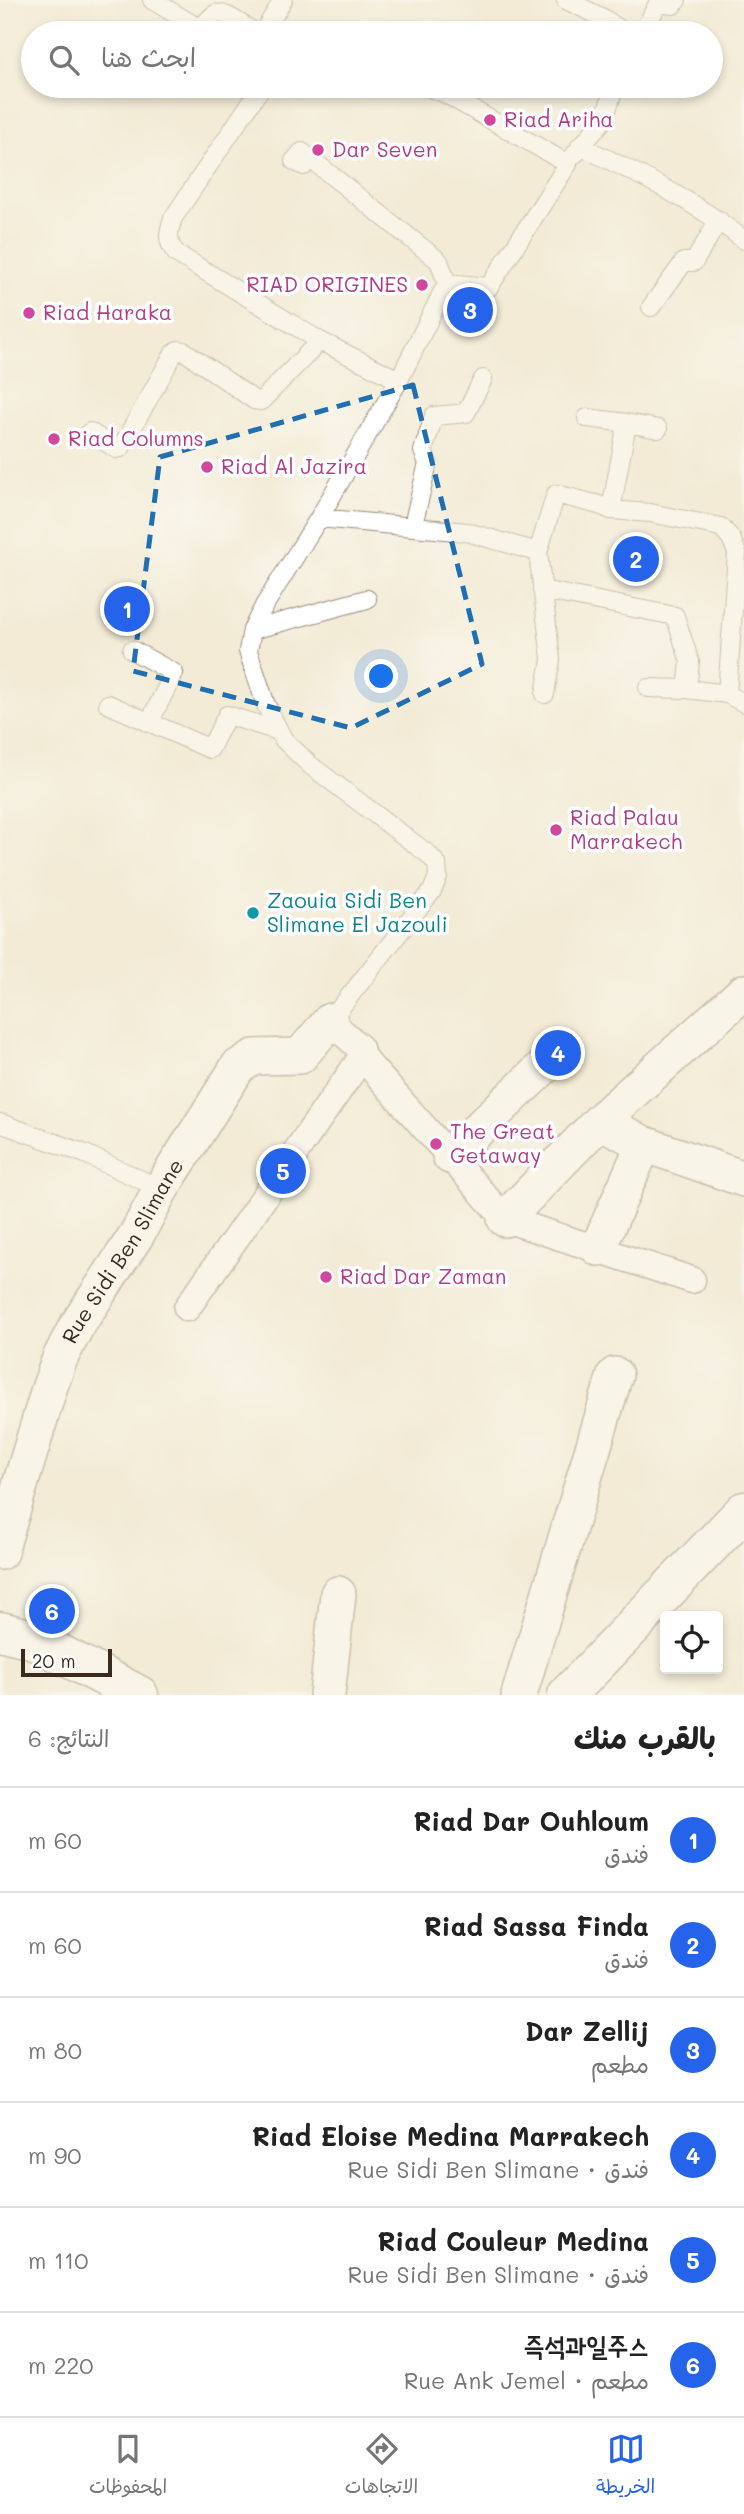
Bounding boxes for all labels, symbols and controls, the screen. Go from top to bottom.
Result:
search box [21,21,723,98]
text: ابحث هنا [101,40,196,74]
icon: search [45,41,83,79]
place label: Riad Ariha [504,105,613,132]
marker: Riad Ariha [482,112,498,128]
place label: Dar Seven [332,135,437,162]
marker: Dar Seven [310,142,326,158]
place label: RIAD ORIGINES [246,270,408,297]
marker: RIAD ORIGINES [414,277,430,293]
pin: 3 [447,284,493,336]
place label: Riad Haraka [43,298,172,325]
marker: Riad Haraka [21,305,37,321]
place label: Riad Columns [68,424,204,451]
marker: Riad Columns [46,431,62,447]
place label: Riad Al Jazira [221,452,367,479]
marker: Riad Al Jazira [199,459,215,475]
pin: 2 [613,533,659,585]
pin: 1 [104,583,150,635]
your location [364,659,398,693]
place label: Riad Palau Marrakech [570,803,682,854]
marker: Riad Palau Marrakech [548,822,564,838]
place label: Zaouia Sidi Ben Slimane El Jazouli [267,886,448,937]
marker: Zaouia Sidi Ben Slimane El Jazouli [245,905,261,921]
pin: 4 [535,1027,581,1079]
place label: The Great Getaway [450,1117,555,1168]
marker: The Great Getaway [428,1136,444,1152]
pin: 5 [260,1145,306,1197]
street label: Rue Sidi Ben Slimane [55,1153,189,1348]
place label: Riad Dar Zaman [340,1262,506,1289]
marker: Riad Dar Zaman [318,1269,334,1285]
pin: 6 [29,1585,75,1637]
map controls [660,1611,723,1674]
button: locate [660,1611,723,1674]
scale bar [21,1646,112,1678]
text: 20 m [32,1648,76,1673]
text: بالقرب منك [574,1717,716,1757]
text: النتائج: 6 [28,1723,109,1753]
text: Riad Dar Ouhloum [413,1804,649,1838]
text: 60 m [28,1825,82,1855]
text: 1 [688,1825,698,1855]
text: فندق [604,1839,649,1869]
text: Riad Sassa Finda [424,1909,649,1943]
text: 60 m [28,1930,82,1960]
text: 2 [687,1930,699,1960]
text: فندق [604,1944,649,1974]
text: Dar Zellij [525,2014,649,2048]
text: 80 m [28,2035,82,2065]
text: 3 [686,2035,700,2065]
text: مطعم [591,2049,649,2079]
text: Riad Eloise Medina Marrakech [252,2119,649,2153]
text: 90 m [28,2140,82,2170]
text: 4 [686,2140,700,2170]
text: فندق · Rue Sidi Ben Slimane [348,2154,649,2184]
text: Riad Couleur Medina [377,2224,649,2258]
text: 110 m [28,2245,88,2275]
text: 5 [686,2245,700,2275]
text: فندق · Rue Sidi Ben Slimane [348,2259,649,2289]
text: 즉석과일주스 [523,2328,649,2362]
text: 220 m [28,2350,94,2380]
text: 6 [686,2350,700,2380]
text: مطعم · Rue Ank Jemel [404,2365,649,2395]
tab: المحفوظات [89,2430,167,2503]
tab: الاتجاهات [345,2430,418,2503]
tab: الخريطة [596,2430,655,2503]

